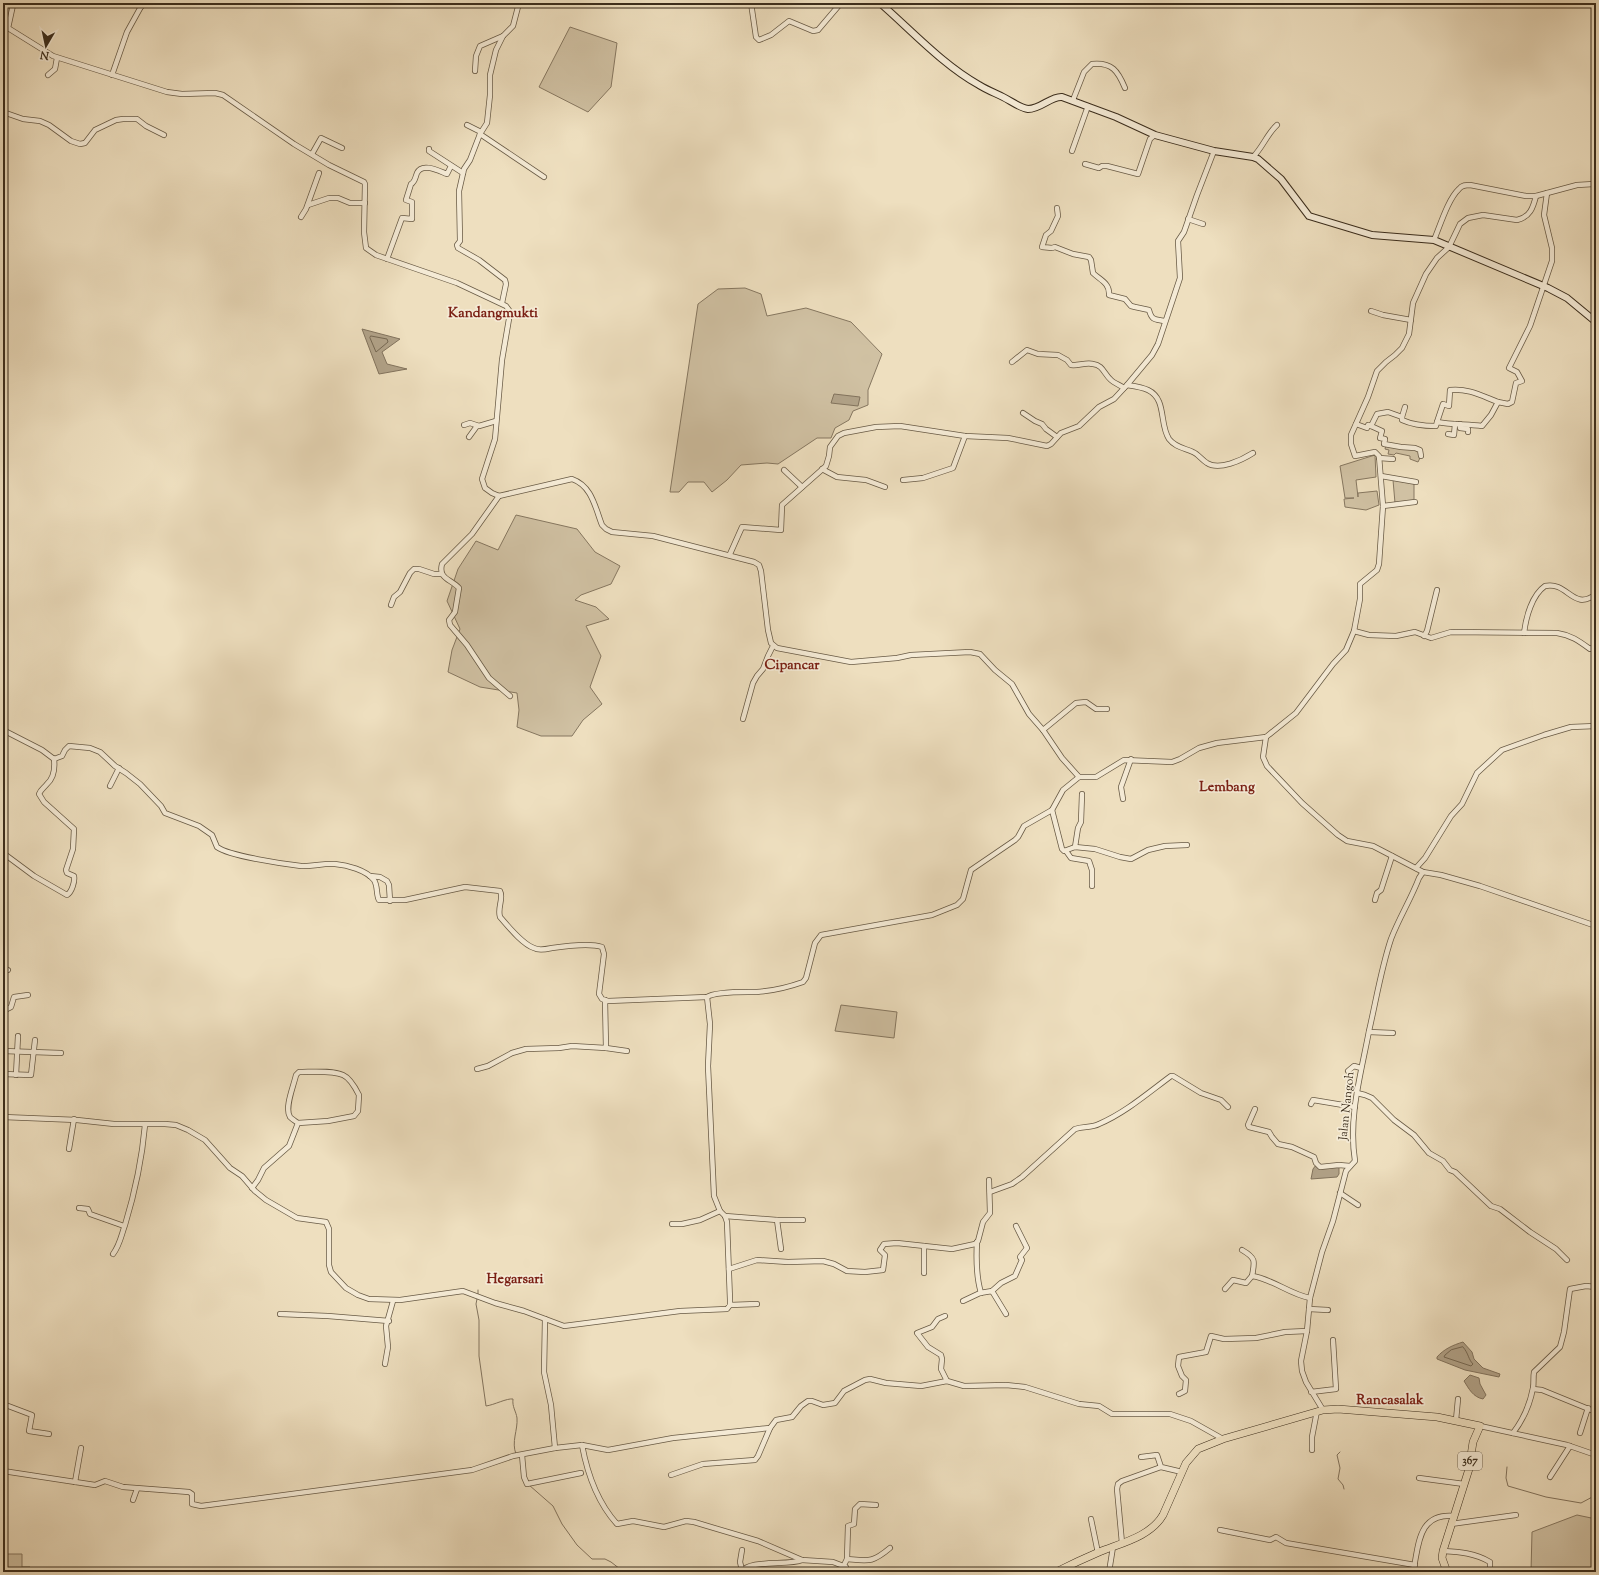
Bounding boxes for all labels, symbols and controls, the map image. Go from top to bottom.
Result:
north arrow [26,26,66,66]
text: N [39,46,51,64]
district label: Kandangmukti [448,304,538,324]
district label: Cipancar [764,656,820,676]
district label: Lembang [1199,778,1255,798]
street label: Jalan Nangoh [1334,1071,1360,1142]
district label: Hegarsari [487,1270,543,1290]
district label: Rancasalak [1356,1391,1424,1411]
road number: 367 [1458,1452,1482,1470]

